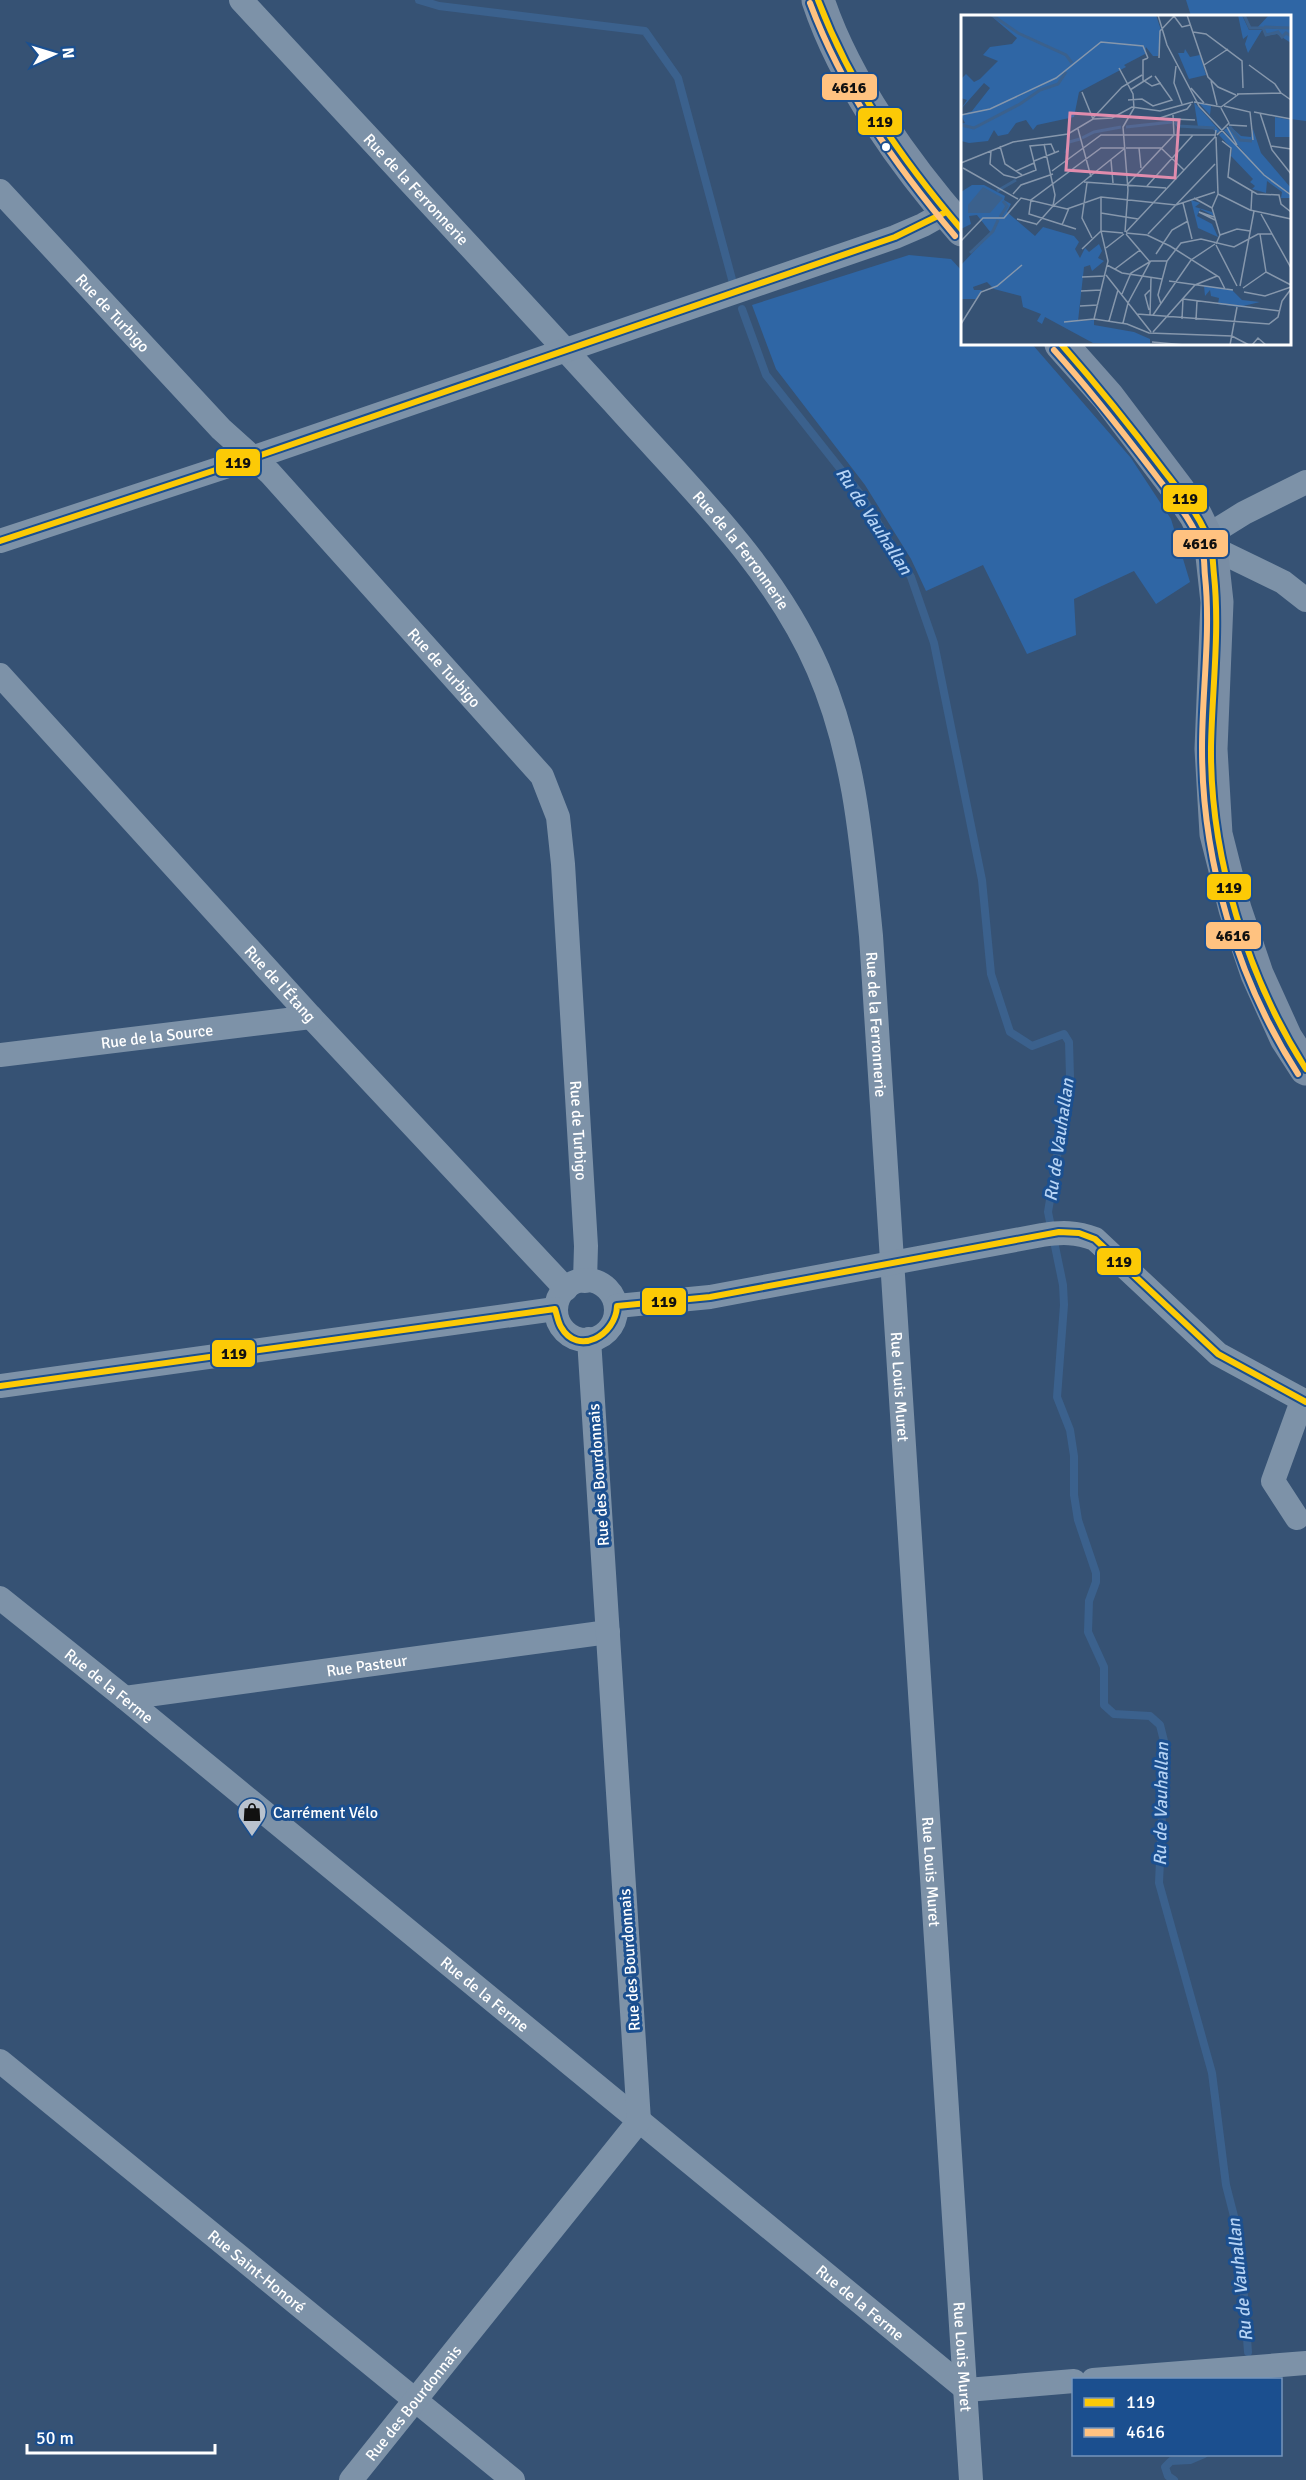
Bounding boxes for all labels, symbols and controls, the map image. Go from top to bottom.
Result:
inset map [961,15,1291,345]
north arrow [24,24,84,84]
text: N [58,47,78,59]
line badge: 4616 [821,73,878,101]
text: 4616 [832,78,867,98]
line badge: 119 [857,107,903,136]
text: 119 [867,112,893,132]
street label: Rue de la Ferronnerie [359,130,473,250]
unlabelled marker [880,141,892,153]
street label: Rue de Turbigo [71,270,154,357]
line badge: 119 [215,448,261,477]
text: 119 [225,453,251,473]
water label: Ru de Vauhallan [831,463,918,580]
line badge: 119 [1162,484,1208,513]
street label: Rue de la Ferronnerie [688,487,793,614]
text: 119 [1172,489,1198,509]
line badge: 4616 [1172,529,1229,558]
text: 4616 [1183,534,1218,554]
street label: Rue de Turbigo [403,624,485,712]
line badge: 119 [1206,873,1252,901]
text: 119 [1216,878,1242,898]
line badge: 4616 [1205,921,1262,950]
text: 4616 [1216,926,1251,946]
street label: Rue de l'Étang [240,942,320,1027]
street label: Rue de la Ferronnerie [861,951,890,1098]
street label: Rue de la Source [100,1020,214,1054]
water label: Ru de Vauhallan [1040,1076,1079,1203]
street label: Rue de Turbigo [565,1080,591,1181]
line badge: 119 [1096,1247,1142,1276]
text: 119 [1106,1252,1132,1272]
line badge: 119 [641,1287,687,1316]
text: 119 [651,1292,677,1312]
street label: Rue Louis Muret [886,1331,913,1443]
line badge: 119 [211,1339,256,1368]
text: 119 [221,1344,247,1364]
street label: Rue des Bourdonnais [584,1403,614,1547]
street label: Rue de la Ferme [60,1645,157,1728]
street label: Rue Pasteur [325,1651,409,1681]
water label: Ru de Vauhallan [1149,1741,1173,1866]
shop icon: Carrément Vélo [236,1796,268,1838]
place label: Carrément Vélo [273,1803,378,1823]
street label: Rue Louis Muret [917,1816,944,1928]
street label: Rue des Bourdonnais [615,1888,645,2032]
street label: Rue de la Ferme [436,1952,533,2037]
water label: Ru de Vauhallan [1222,2216,1257,2343]
street label: Rue Saint-Honoré [203,2226,310,2318]
street label: Rue de la Ferme [812,2261,908,2345]
street label: Rue Louis Muret [948,2301,976,2413]
street label: Rue des Bourdonnais [361,2341,466,2465]
legend [1072,2378,1282,2456]
text: 119 [1126,2391,1155,2413]
scale bar [27,2417,214,2455]
text: 4616 [1126,2421,1165,2443]
text: 50 m [36,2427,74,2449]

